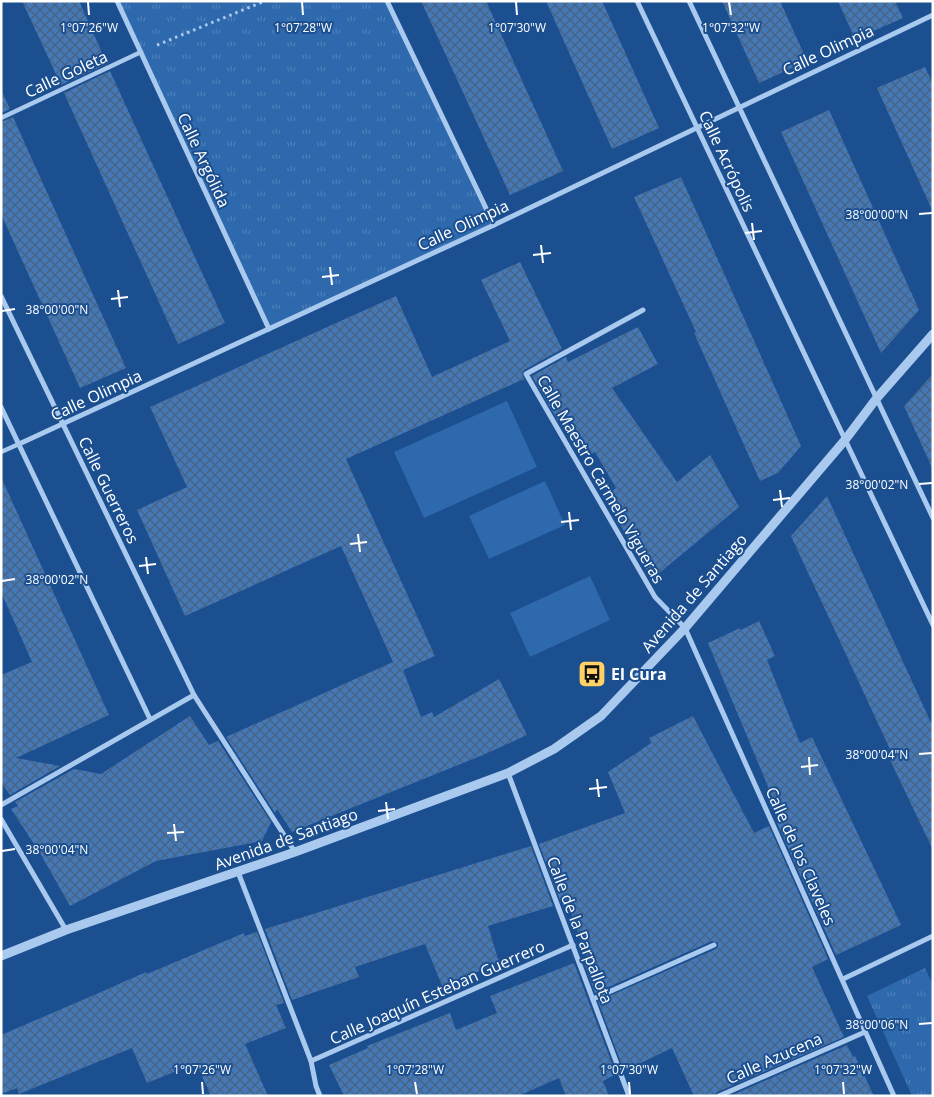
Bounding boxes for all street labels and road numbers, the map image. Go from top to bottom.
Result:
street label: Calle Olimpia [779,19,877,81]
street label: Calle Goleta [21,45,111,103]
street label: Calle Acrópolis [694,107,760,215]
street label: Calle Argólida [172,109,236,211]
street label: Calle Olimpia [414,194,512,256]
street label: Calle Olimpia [47,364,145,426]
street label: Calle Maestro Carmelo Vigueras [532,371,670,587]
street label: Calle Guerreros [74,433,144,547]
street label: Avenida de Santiago [636,529,752,657]
street label: Calle de los Claveles [761,783,841,929]
street label: Avenida de Santiago [211,803,361,875]
street label: Calle de la Parpallota [542,853,618,1007]
street label: Calle Joaquín Esteban Guerrero [326,935,548,1049]
street label: Calle Azucena [722,1027,826,1089]

